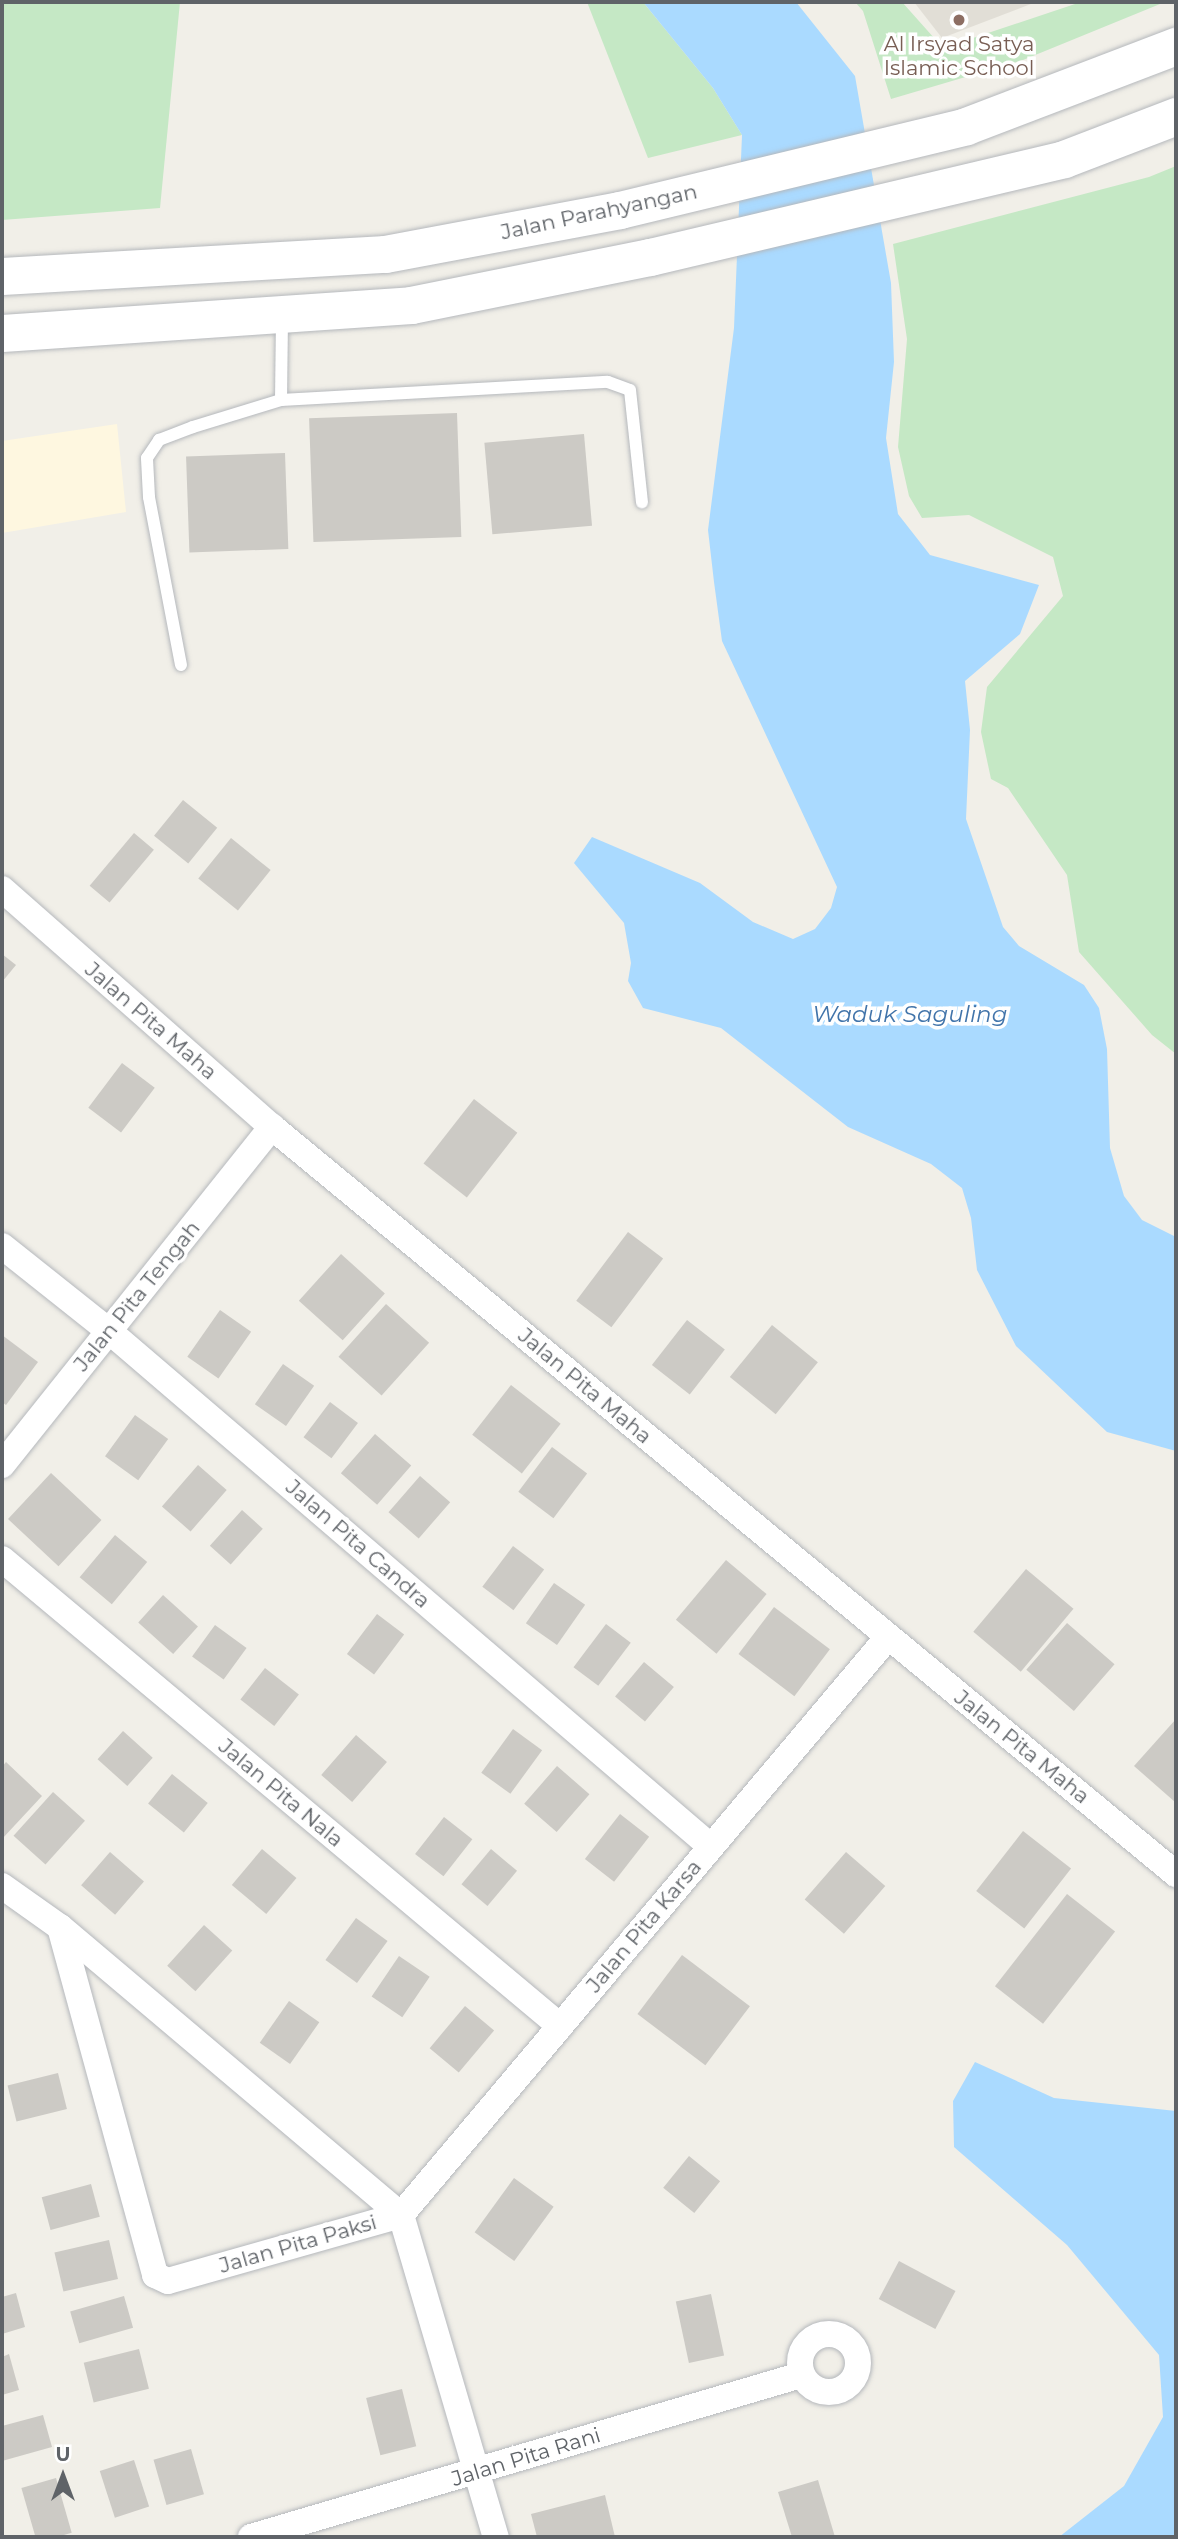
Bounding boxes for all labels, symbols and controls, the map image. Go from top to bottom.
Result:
marker: Al Irsyad Satya Islamic School [951,12,967,28]
place label: Al Irsyad Satya Islamic School [884,31,1034,81]
street label: Jalan Parahyangan [499,179,699,245]
street label: Jalan Pita Maha [80,957,222,1085]
water label: Waduk Saguling [813,1000,1007,1028]
street label: Jalan Pita Tengah [69,1216,205,1376]
street label: Jalan Pita Maha [513,1323,657,1449]
street label: Jalan Pita Candra [281,1475,435,1613]
street label: Jalan Pita Maha [949,1685,1095,1809]
street label: Jalan Pita Nala [214,1734,348,1852]
street label: Jalan Pita Karsa [581,1855,707,1997]
street label: Jalan Pita Paksi [216,2209,380,2279]
street label: Jalan Pita Rani [448,2422,604,2492]
north arrow [28,2441,98,2511]
text: U [56,2443,70,2466]

